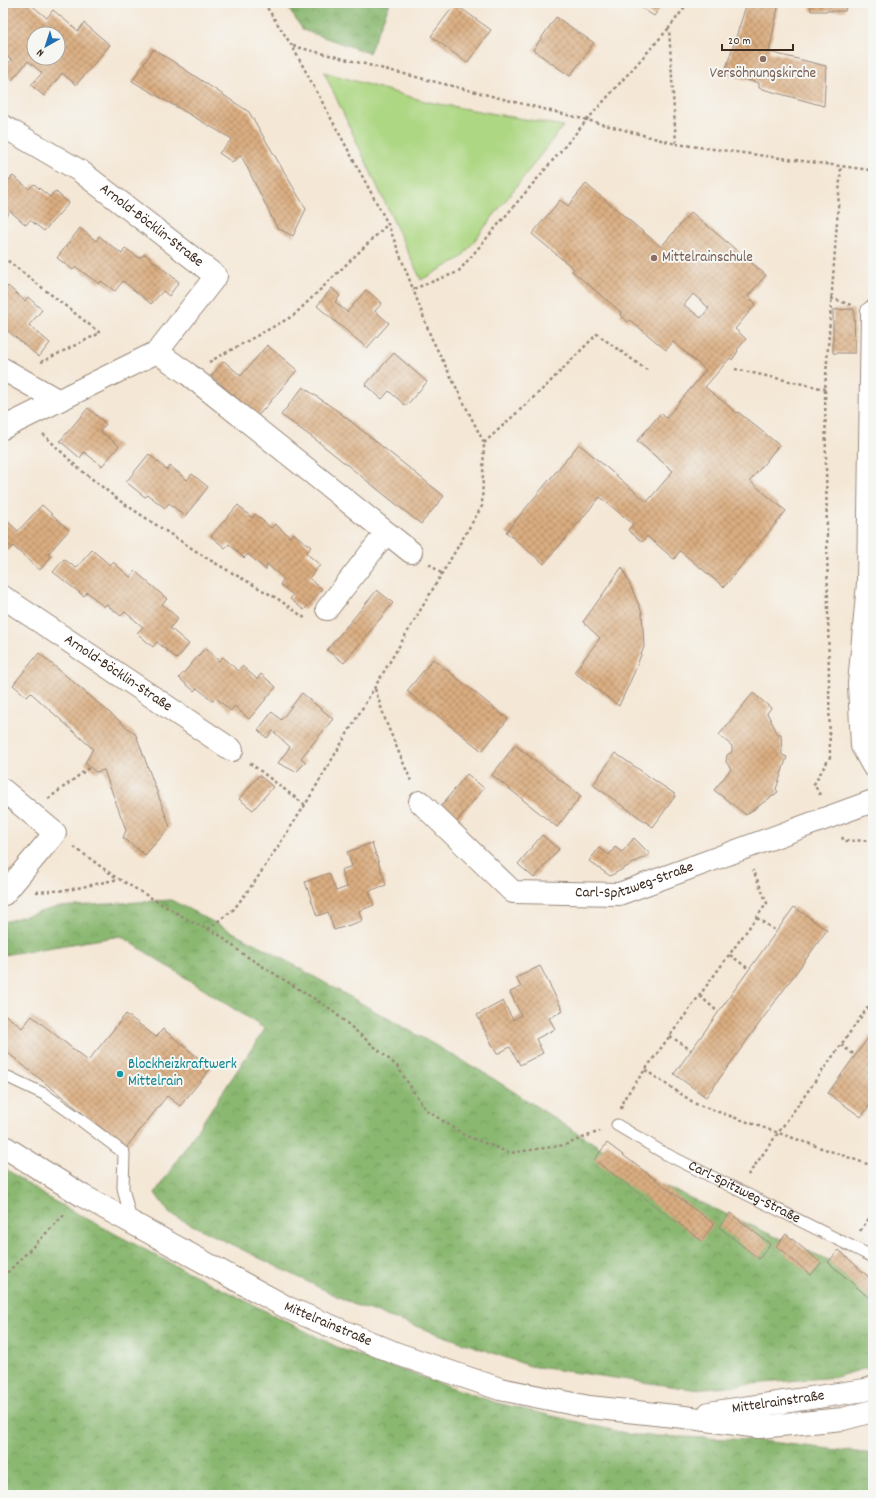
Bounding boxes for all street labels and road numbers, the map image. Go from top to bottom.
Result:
street label: Arnold-Böcklin-Straße [94,179,208,273]
street label: Arnold-Böcklin-Straße [59,629,177,718]
street label: Carl-Spitzweg-Straße [575,856,697,905]
street label: Carl-Spitzweg-Straße [684,1156,804,1230]
street label: Mittelrainstraße [280,1296,375,1353]
street label: Mittelrainstraße [730,1385,826,1420]

